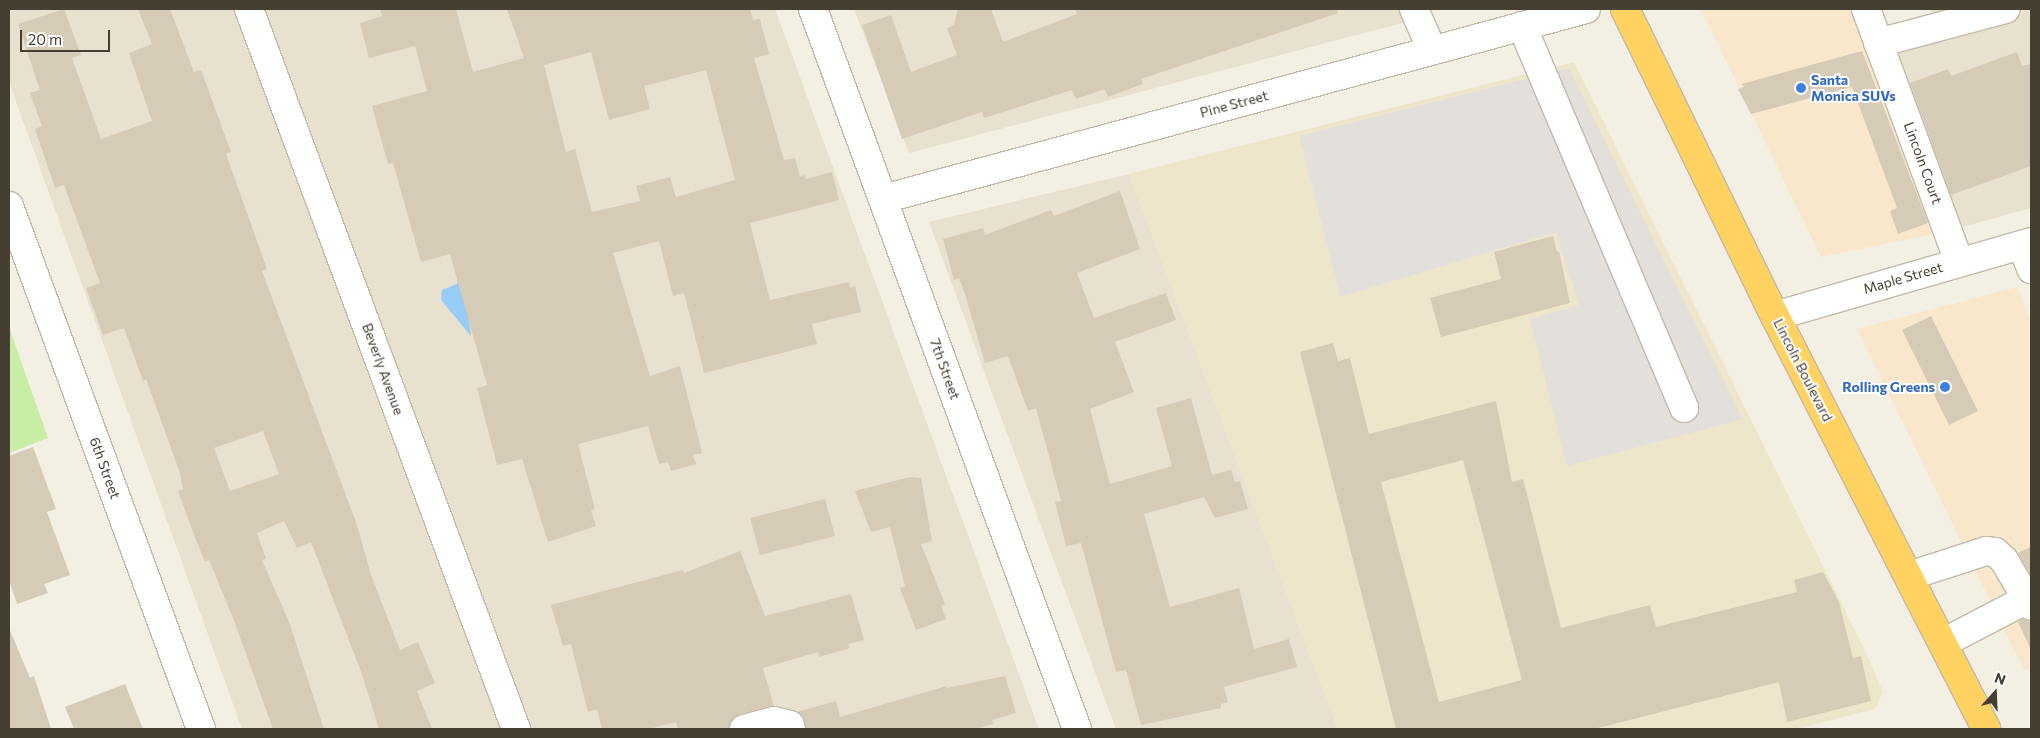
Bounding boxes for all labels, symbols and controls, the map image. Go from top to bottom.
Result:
scale bar [22,20,112,52]
text: 20 m [28,30,62,48]
place label: Santa Monica SUVs [1811,72,1896,104]
marker: Santa Monica SUVs [1795,82,1807,94]
street label: Pine Street [1198,87,1270,121]
street label: Lincoln Court [1900,120,1946,206]
street label: Maple Street [1861,259,1945,297]
street label: Lincoln Boulevard [1770,316,1836,424]
street label: Beverly Avenue [359,321,407,417]
street label: 7th Street [926,336,964,402]
place label: Rolling Greens [1842,379,1935,395]
marker: Rolling Greens [1939,381,1951,393]
street label: 6th Street [86,435,124,501]
north arrow [1970,668,2020,718]
text: N [1992,669,2008,688]

